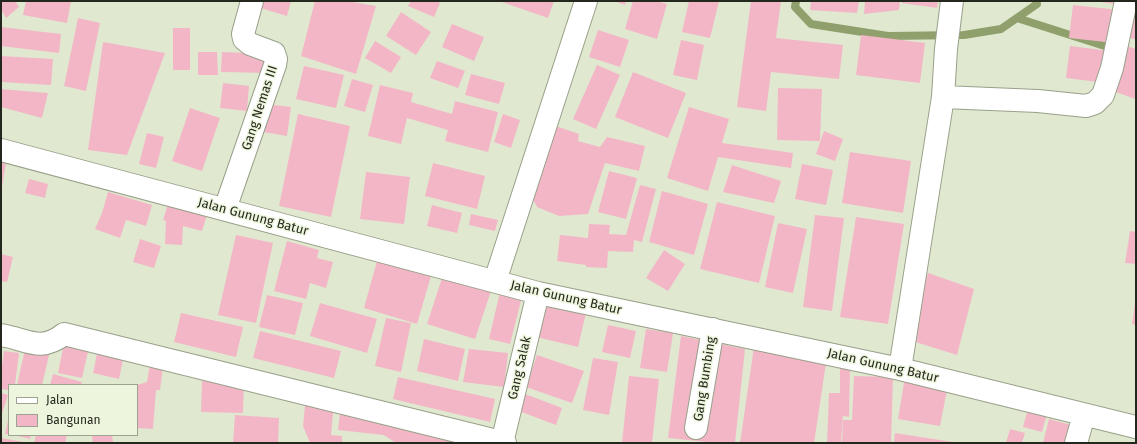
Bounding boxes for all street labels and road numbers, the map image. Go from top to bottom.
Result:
street label: Gang Nemas III [239,64,281,152]
street label: Jalan Gunung Batur [196,195,310,239]
street label: Jalan Gunung Batur [509,278,623,318]
street label: Gang Salak [505,335,535,401]
street label: Gang Bumbing [691,336,719,422]
street label: Jalan Gunung Batur [826,346,940,386]

